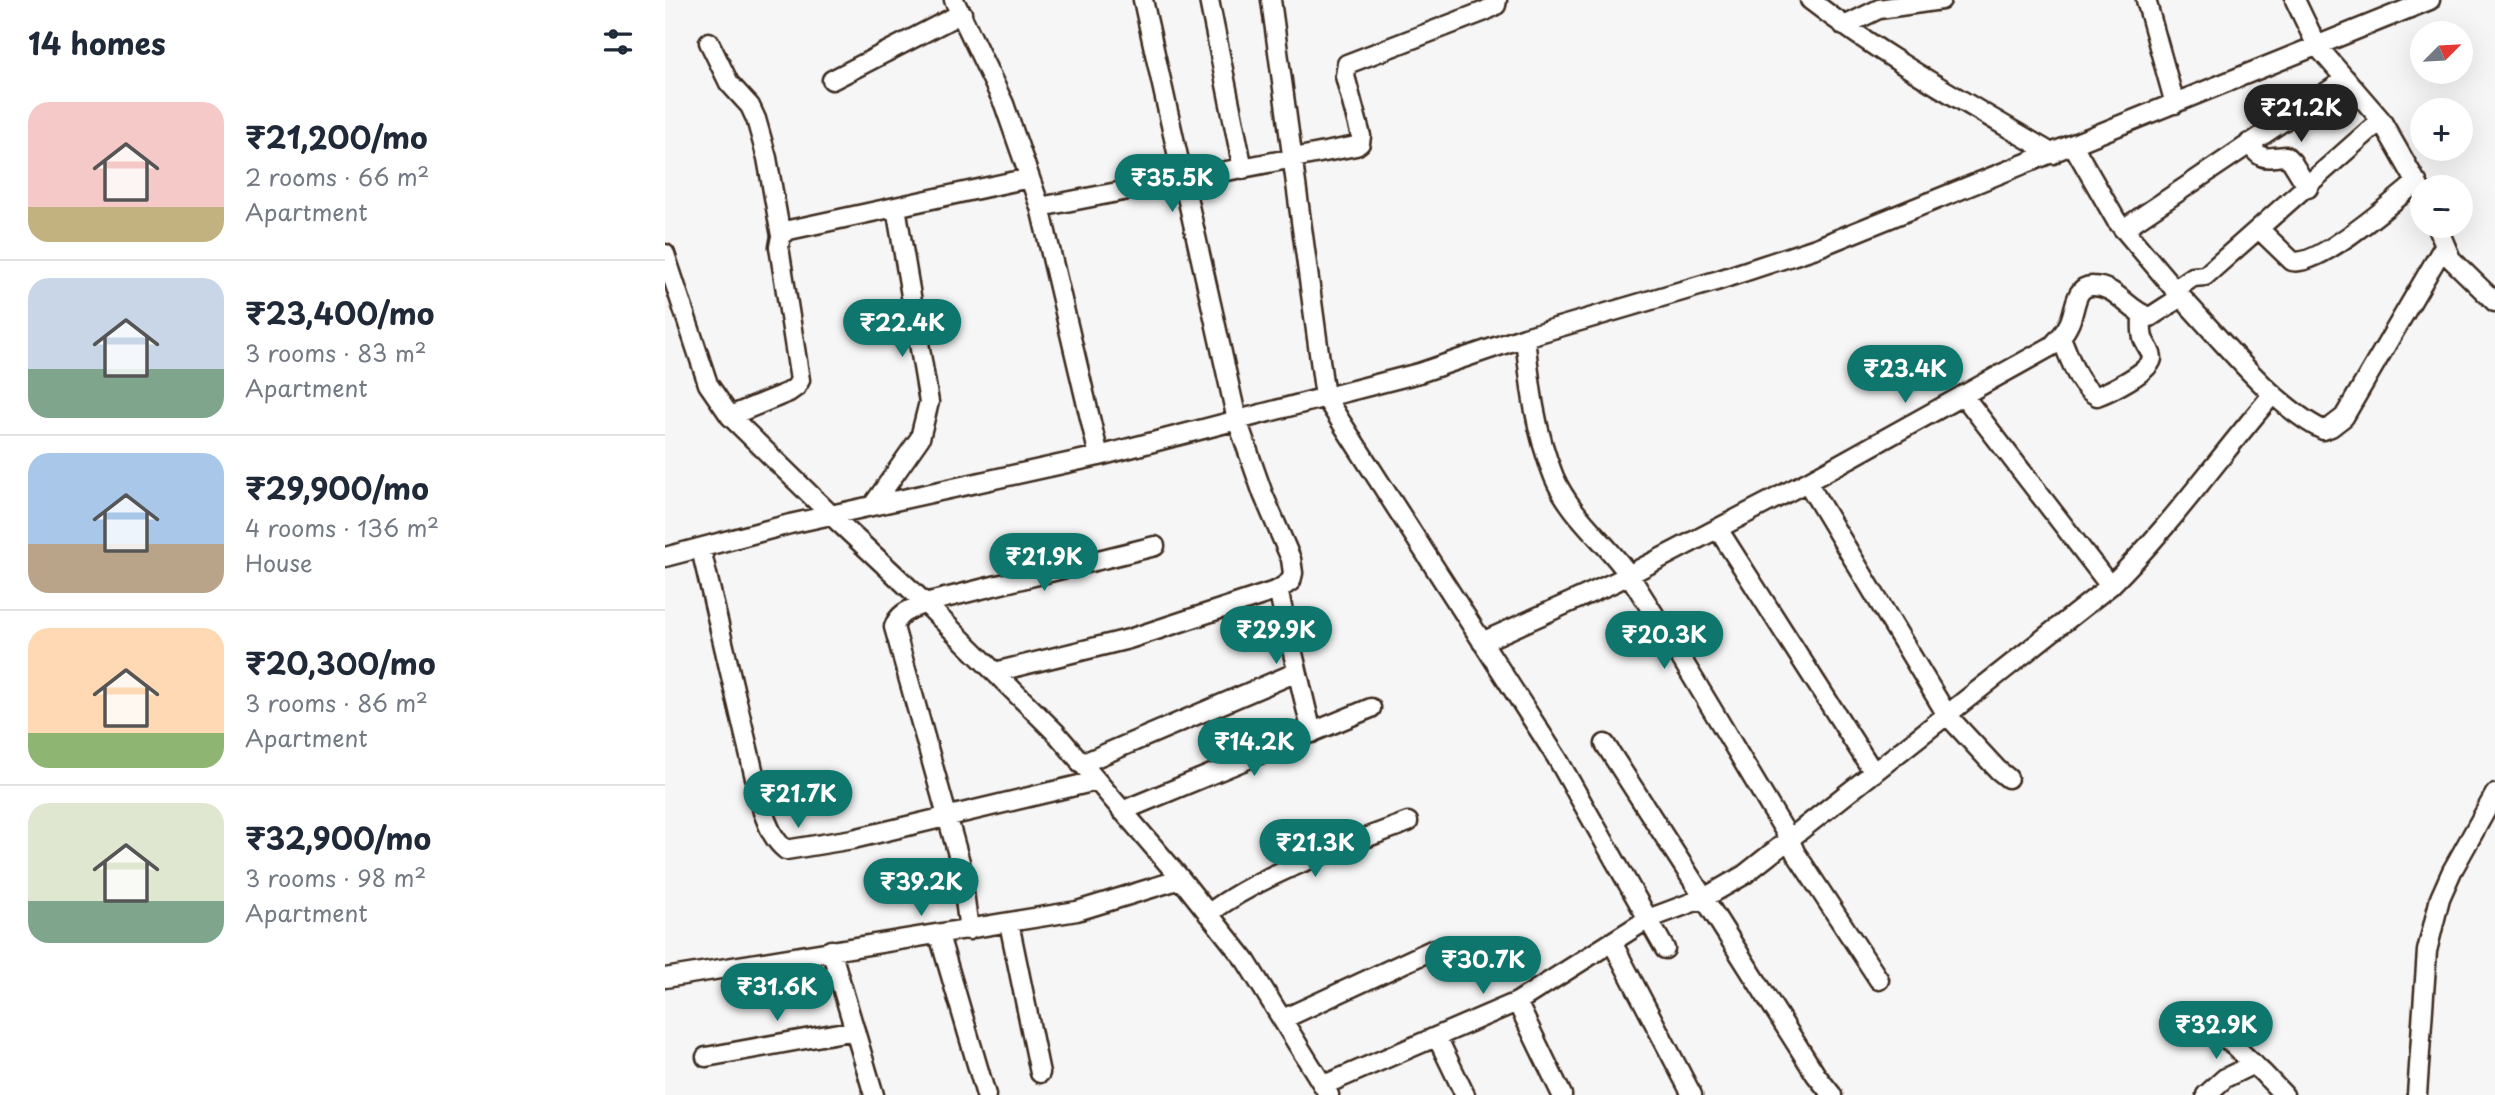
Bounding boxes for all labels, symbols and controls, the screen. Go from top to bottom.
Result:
text: 14 homes [28,20,166,65]
north arrow [2410,21,2473,84]
map controls [2410,21,2473,238]
icon: filters [599,23,637,61]
pin: ₹21.2K [2244,85,2358,144]
text: ₹21.2K [2260,89,2342,124]
button: + [2410,98,2473,161]
text: ₹21,200/mo [245,114,428,159]
icon: home [84,130,168,214]
pin: ₹35.5K [1115,154,1229,214]
text: 2 rooms · 66 m² [245,159,429,194]
text: ₹35.5K [1131,159,1213,194]
button: − [2410,175,2473,238]
text: Apartment [245,194,368,229]
text: ₹23,400/mo [245,290,434,335]
pin: ₹22.4K [845,300,959,359]
text: ₹22.4K [859,304,945,339]
icon: home [84,306,168,390]
text: 3 rooms · 83 m² [245,335,427,370]
pin: ₹23.4K [1848,346,1962,405]
text: ₹23.4K [1863,350,1947,385]
text: Apartment [245,370,368,405]
text: ₹29,900/mo [245,465,429,510]
icon: home [84,481,168,565]
text: 4 rooms · 136 m² [245,510,439,545]
pin: ₹21.9K [987,534,1101,593]
text: ₹21.9K [1005,538,1083,573]
text: House [245,545,312,580]
pin: ₹29.9K [1219,606,1333,666]
text: ₹29.9K [1236,611,1316,646]
pin: ₹20.3K [1607,612,1721,671]
text: ₹20.3K [1621,616,1707,651]
text: ₹20,300/mo [245,640,436,685]
icon: home [84,656,168,740]
text: 3 rooms · 86 m² [245,685,428,720]
pin: ₹14.2K [1197,718,1311,778]
text: Apartment [245,720,368,755]
text: ₹14.2K [1214,723,1294,758]
pin: ₹21.7K [741,770,855,830]
text: ₹21.7K [759,775,837,810]
text: ₹32,900/mo [245,815,431,860]
pin: ₹21.3K [1258,820,1372,879]
text: ₹21.3K [1275,824,1355,859]
icon: home [84,831,168,915]
pin: ₹39.2K [864,858,978,918]
text: 3 rooms · 98 m² [245,860,426,895]
text: ₹39.2K [879,863,963,898]
text: Apartment [245,895,368,930]
pin: ₹30.7K [1426,936,1540,996]
text: ₹30.7K [1441,941,1525,976]
pin: ₹31.6K [720,964,834,1023]
text: ₹31.6K [737,968,817,1003]
pin: ₹32.9K [2159,1002,2273,1061]
text: ₹32.9K [2175,1006,2257,1041]

